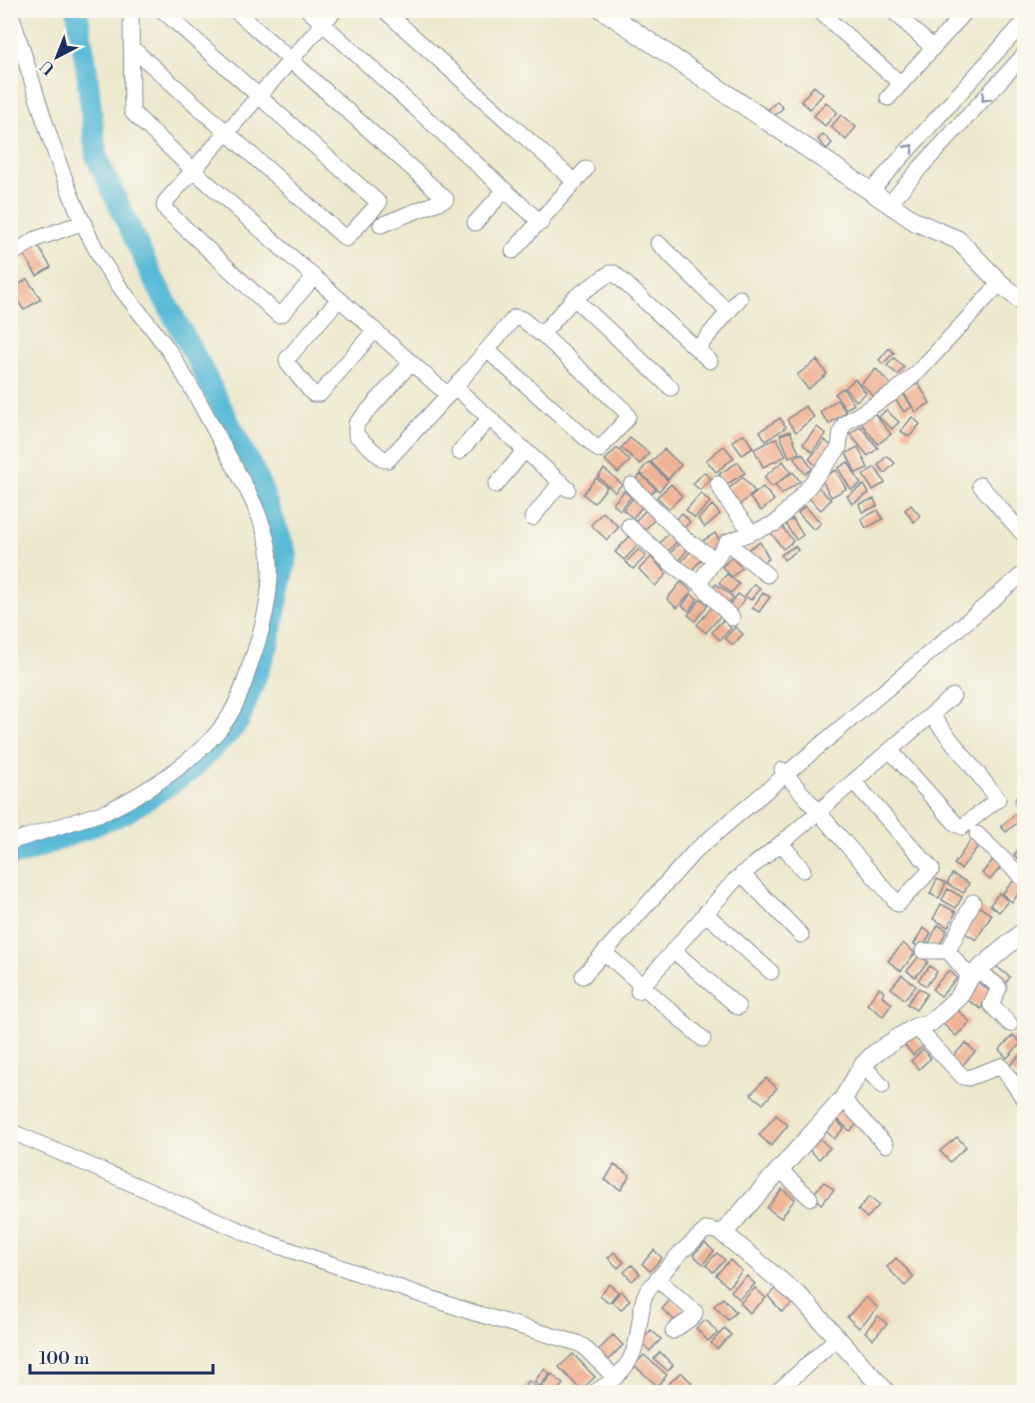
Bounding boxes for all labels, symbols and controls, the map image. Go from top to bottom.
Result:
north arrow [27,27,87,87]
text: U [36,55,59,79]
one-way arrow [981,92,992,102]
one-way arrow [903,145,914,155]
scale bar [30,1337,213,1375]
text: 100 m [39,1347,90,1370]

